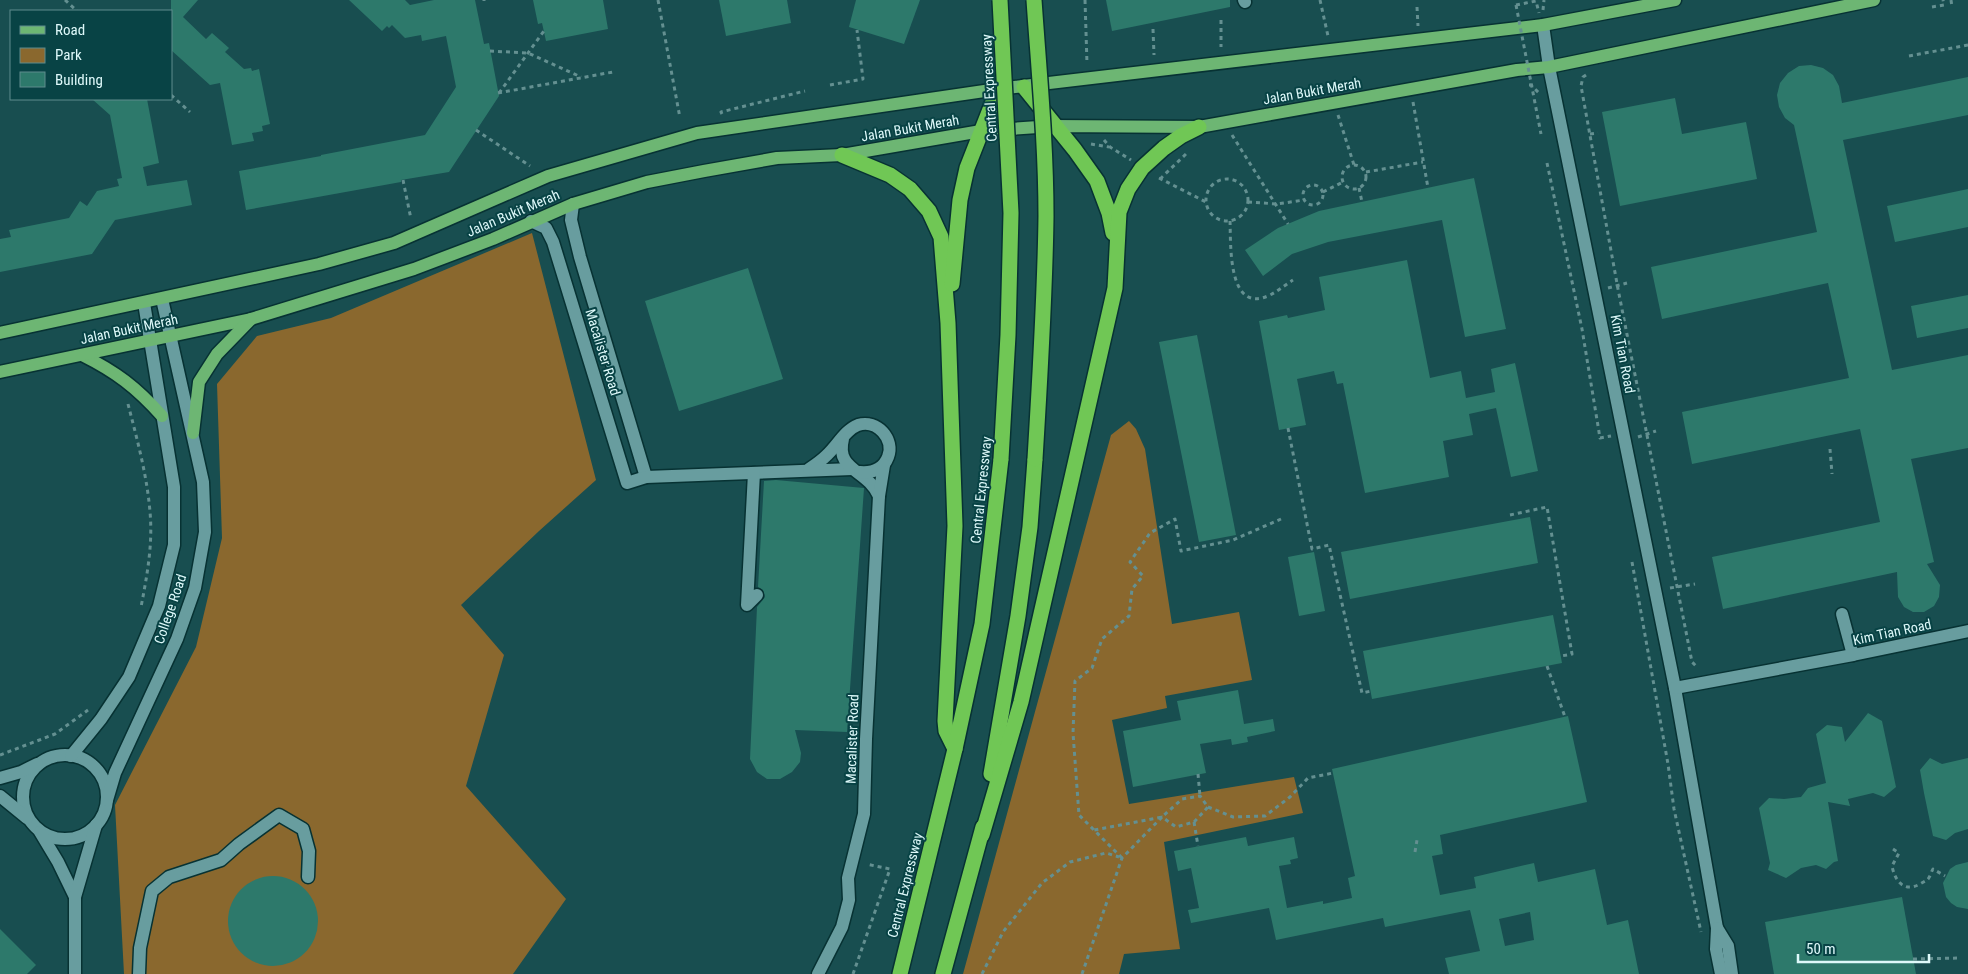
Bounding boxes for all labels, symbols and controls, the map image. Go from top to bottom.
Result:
legend [10,10,172,100]
text: Road [55,21,85,39]
street label: Central Expressway [978,34,1000,142]
text: Park [55,46,82,64]
text: Building [55,71,103,89]
street label: Jalan Bukit Merah [1262,75,1362,107]
street label: Jalan Bukit Merah [860,112,960,144]
street label: Jalan Bukit Merah [464,186,562,240]
street label: Macalister Road [582,307,624,397]
street label: Jalan Bukit Merah [79,311,179,347]
street label: Kim Tian Road [1608,313,1638,395]
street label: Central Expressway [967,436,995,544]
street label: College Road [151,572,189,646]
street label: Kim Tian Road [1851,616,1933,648]
street label: Macalister Road [842,694,862,784]
street label: Central Expressway [884,831,926,939]
scale bar [1798,932,1929,964]
text: 50 m [1806,940,1836,958]

